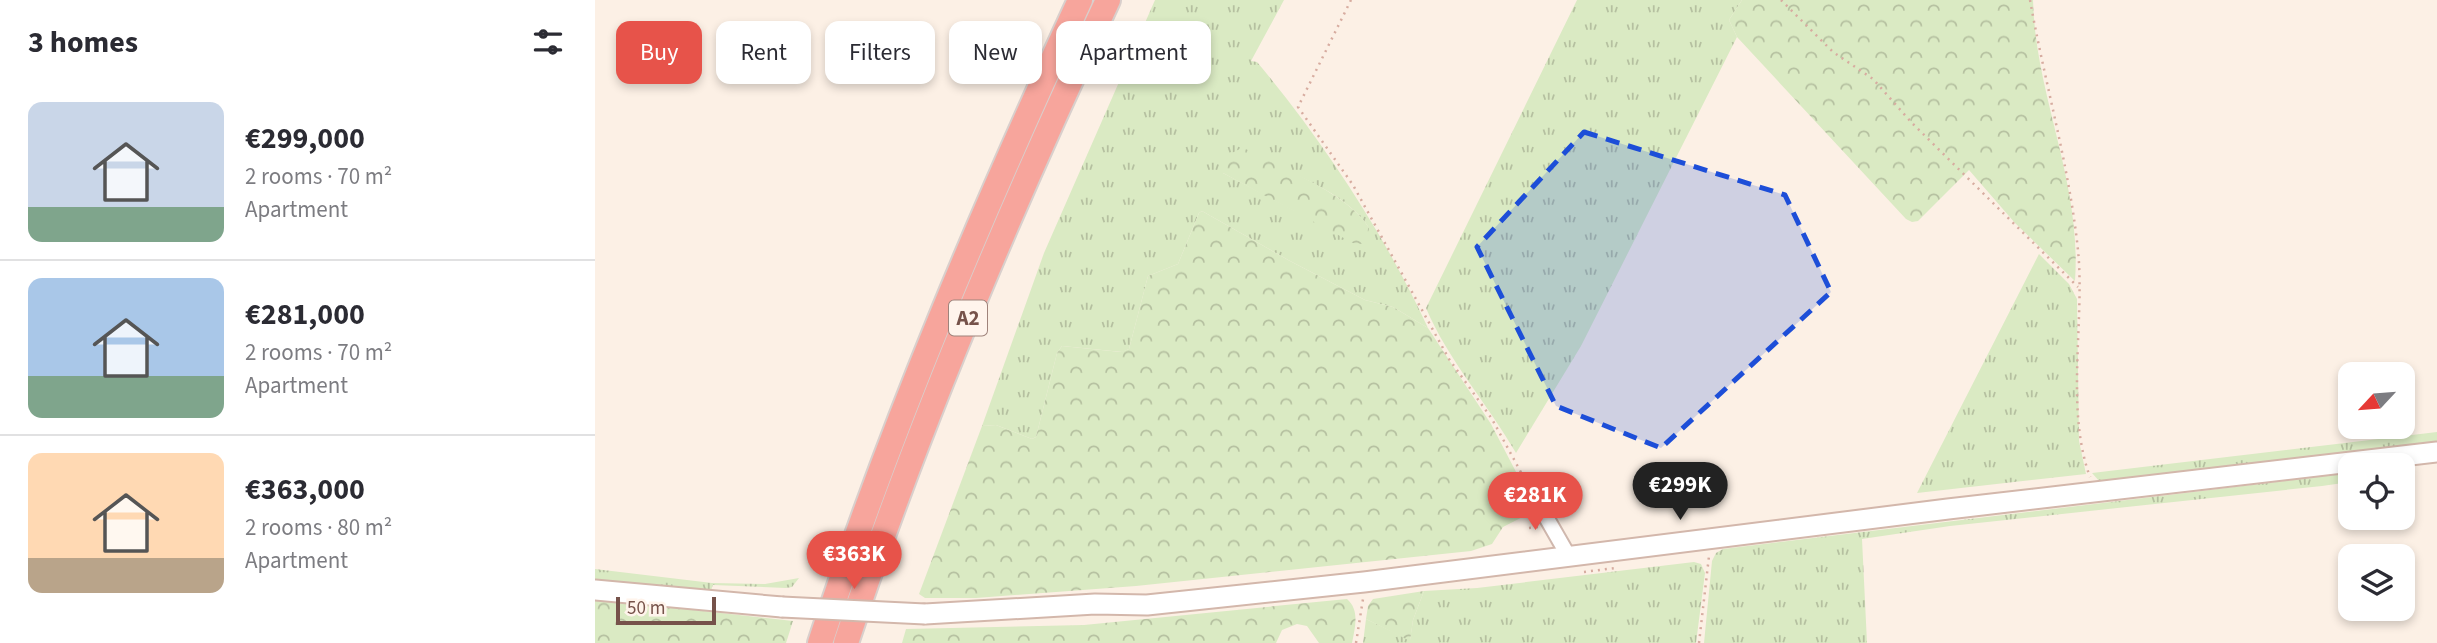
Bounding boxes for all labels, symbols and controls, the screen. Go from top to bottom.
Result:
text: 3 homes [28,21,138,64]
chip: Buy [616,21,702,84]
chip: Rent [716,21,811,84]
chip: Filters [825,21,935,84]
chip: New [949,21,1042,84]
chip: Apartment [1056,21,1211,84]
icon: filters [529,23,567,61]
text: €299,000 [245,117,365,160]
icon: home [84,130,168,214]
text: 2 rooms · 70 m² [245,160,392,193]
text: Apartment [245,193,348,226]
text: €281,000 [245,293,365,336]
road number: A2 [949,300,987,336]
icon: home [84,306,168,390]
text: 2 rooms · 70 m² [245,336,392,369]
north arrow [2338,362,2415,439]
map controls [2338,362,2415,621]
text: Apartment [245,369,348,402]
button: locate [2338,453,2415,530]
pin: €299K [1631,462,1729,522]
text: €363,000 [245,468,365,511]
text: €299K [1649,468,1711,501]
pin: €281K [1486,472,1584,532]
text: €281K [1504,478,1566,511]
icon: home [84,481,168,565]
text: 2 rooms · 80 m² [245,511,392,544]
pin: €363K [805,532,903,591]
text: €363K [823,537,885,570]
text: Apartment [245,544,348,577]
button: layers [2338,544,2415,621]
scale bar [616,594,716,626]
text: 50 m [627,595,665,622]

